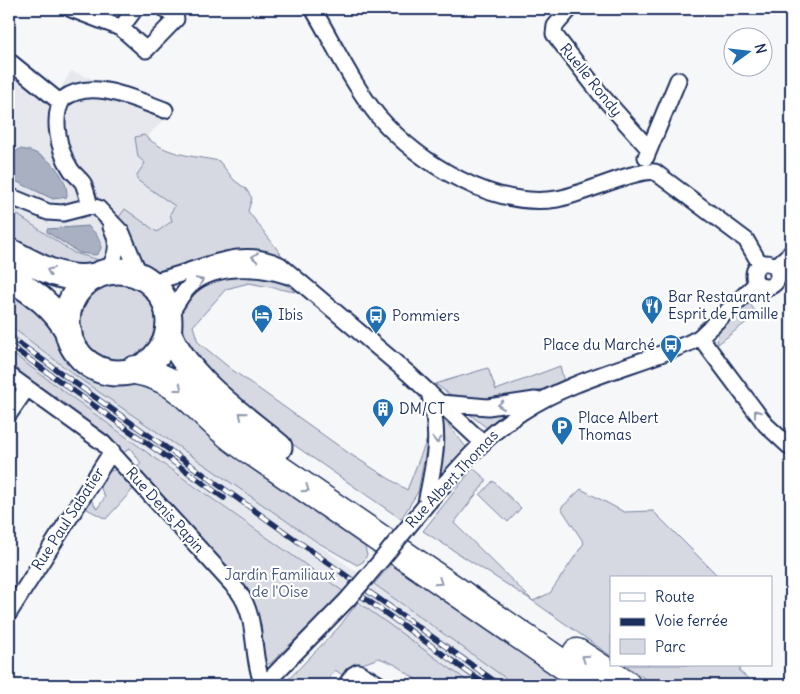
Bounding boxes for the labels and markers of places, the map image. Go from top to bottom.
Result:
place label: Bar Restaurant Esprit de Famille [668,287,778,323]
restaurant icon: Bar Restaurant Esprit de Famille [640,294,664,325]
hotel icon: Ibis [250,303,274,334]
bus stop icon: Pommiers [364,304,388,335]
place label: Ibis [278,305,303,324]
place label: Pommiers [392,306,460,325]
bus stop icon: Place du Marché [659,333,683,364]
place label: Place du Marché [543,335,655,354]
building icon: DM/CT [371,397,395,428]
place label: DM/CT [399,399,445,418]
place label: Place Albert Thomas [578,408,658,444]
parking icon: Place Albert Thomas [550,415,574,446]

